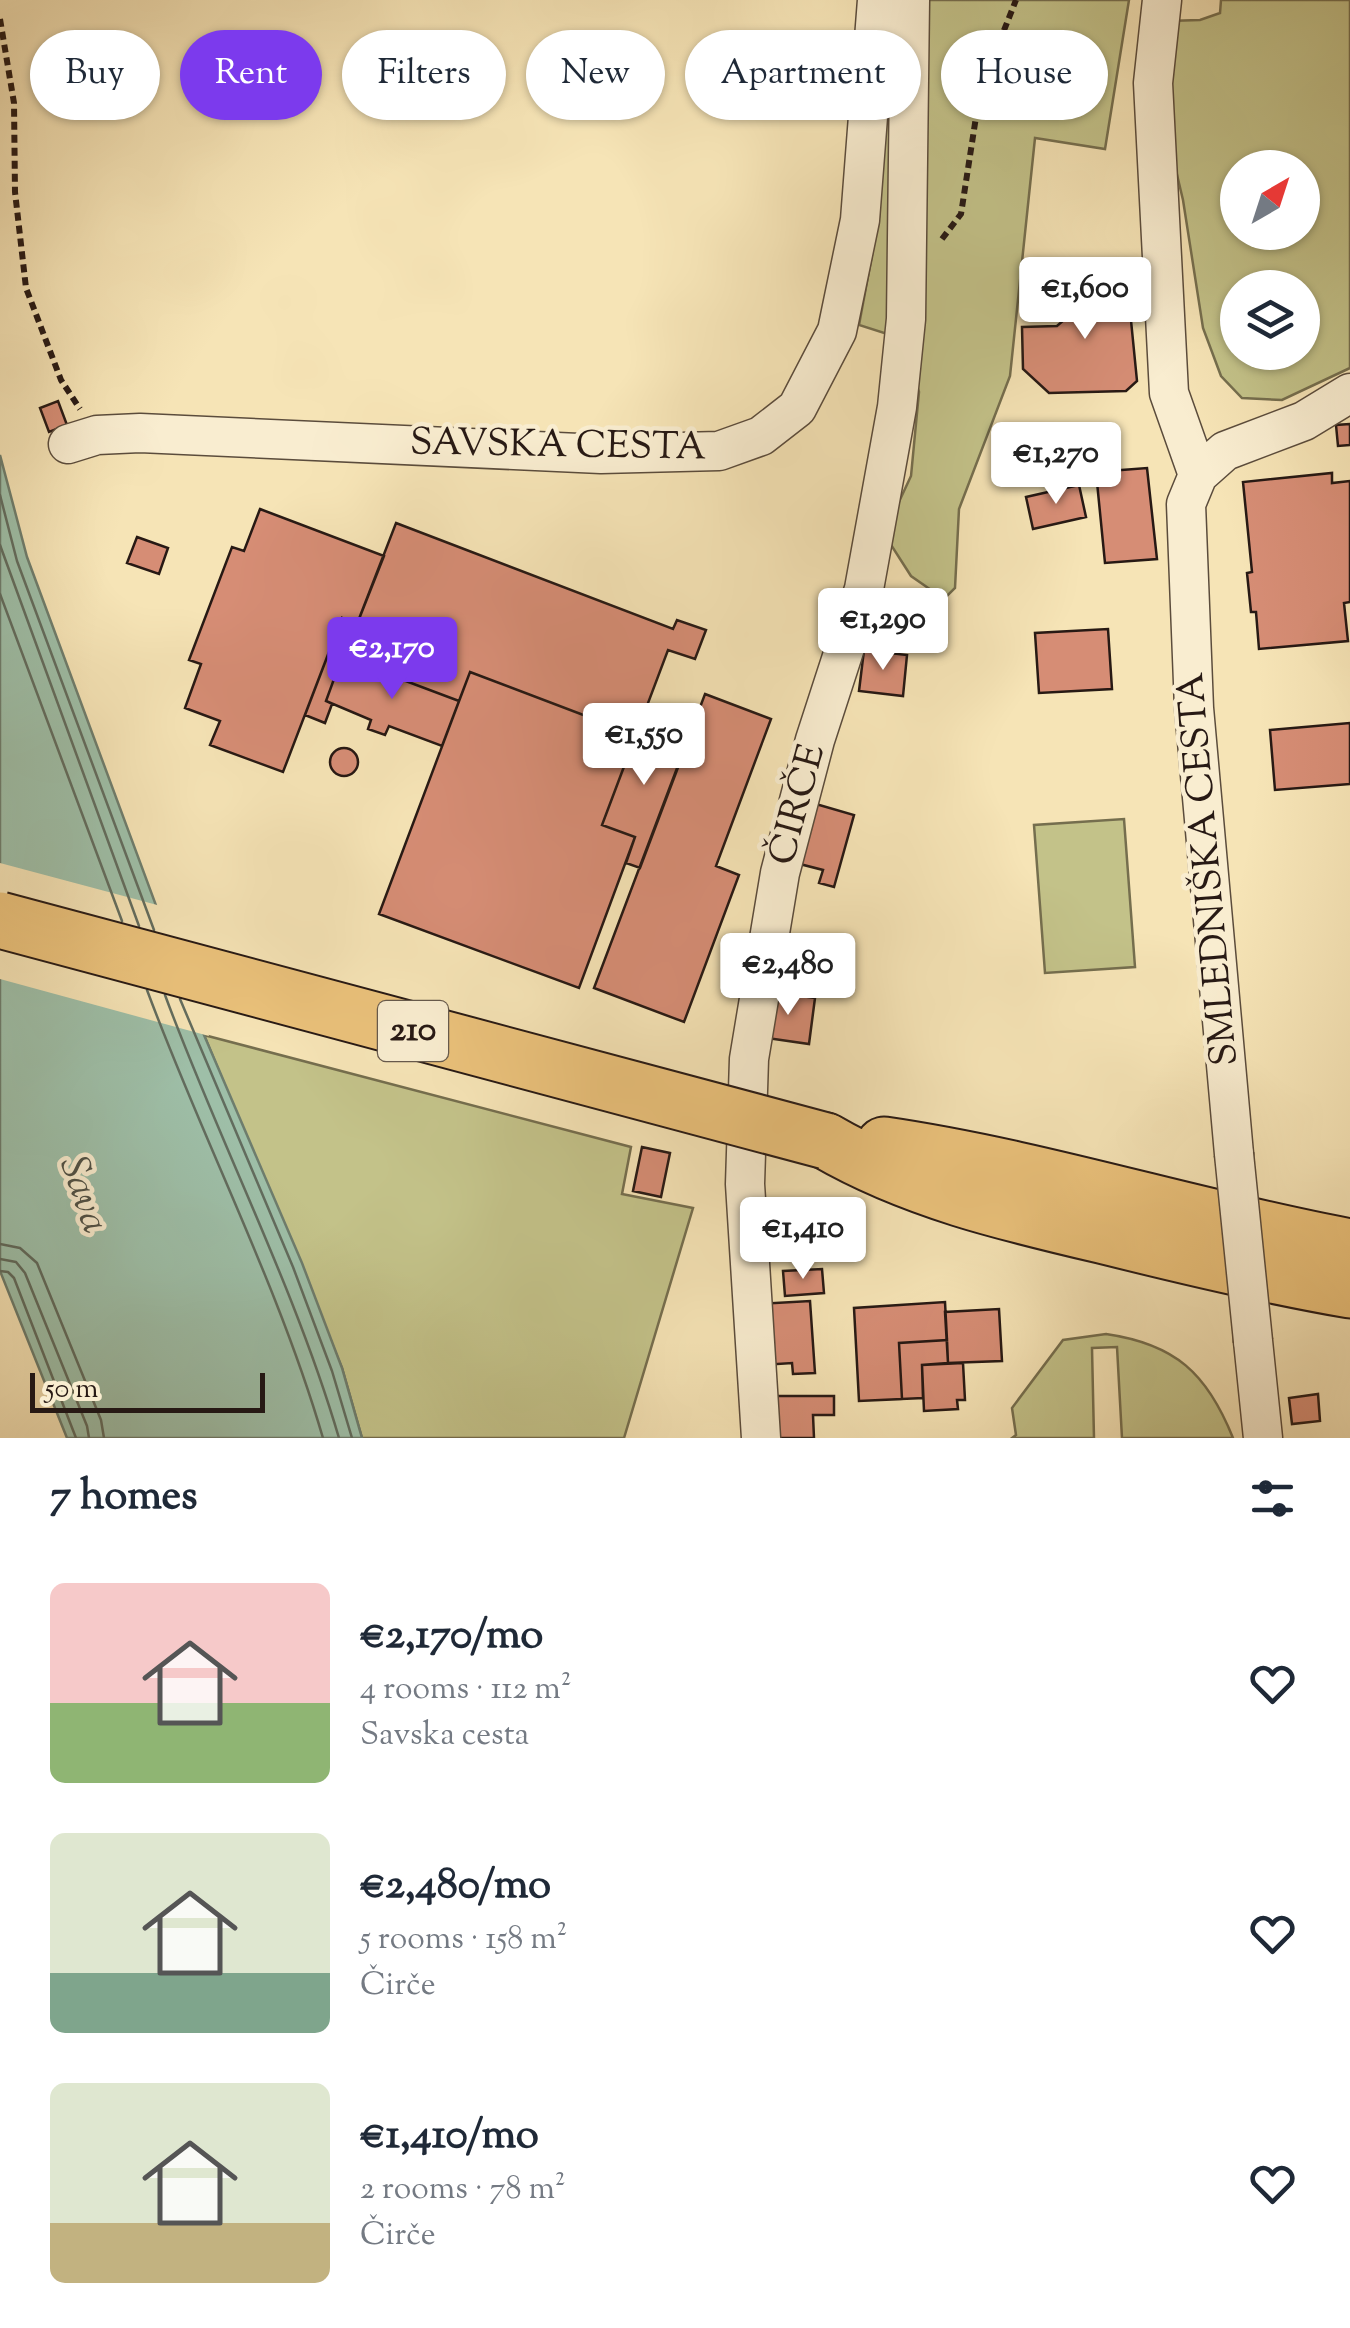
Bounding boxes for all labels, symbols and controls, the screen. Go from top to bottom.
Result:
chip: Buy [30,30,160,120]
chip: Rent [180,30,322,120]
chip: Filters [342,30,506,120]
chip: New [526,30,665,120]
chip: Apartment [685,30,921,120]
chip: House [941,30,1108,120]
north arrow [1220,150,1320,250]
map controls [1220,150,1320,370]
pin: €1,600 [1004,257,1166,342]
text: €1,600 [1041,266,1129,312]
button: layers [1220,270,1320,370]
street label: SAVSKA CESTA [409,417,707,477]
pin: €1,270 [975,422,1137,507]
text: €1,270 [1013,431,1099,477]
pin: €1,290 [802,588,964,673]
text: €1,290 [840,597,926,643]
pin: €2,170 [311,617,473,702]
text: €2,170 [349,626,435,672]
street label: SMLEDNIŠKA CESTA [1166,670,1254,1068]
pin: €1,550 [563,703,725,788]
text: €1,550 [605,712,683,758]
street label: ČIRČE [756,738,841,871]
pin: €2,480 [707,933,869,1018]
text: €2,480 [742,942,834,988]
road number: 210 [378,1001,448,1061]
water label: Sava [42,1149,122,1241]
pin: €1,410 [722,1197,884,1282]
text: €1,410 [762,1206,844,1252]
scale bar [30,1368,265,1412]
text: 50 m [45,1370,99,1410]
text: 7 homes [50,1468,198,1528]
icon: filters [1245,1471,1300,1526]
text: €2,170/mo [360,1607,543,1667]
icon: home [130,1623,250,1743]
icon: heart [1245,1656,1300,1711]
text: 4 rooms · 112 m² [360,1667,572,1713]
text: Savska cesta [360,1713,529,1759]
text: €2,480/mo [360,1857,551,1917]
icon: home [130,1873,250,1993]
icon: heart [1245,1906,1300,1961]
text: 5 rooms · 158 m² [360,1917,567,1963]
text: Čirče [360,1963,436,2009]
text: €1,410/mo [360,2107,539,2167]
icon: home [130,2123,250,2243]
icon: heart [1245,2156,1300,2211]
text: 2 rooms · 78 m² [360,2167,566,2213]
text: Čirče [360,2213,436,2259]

